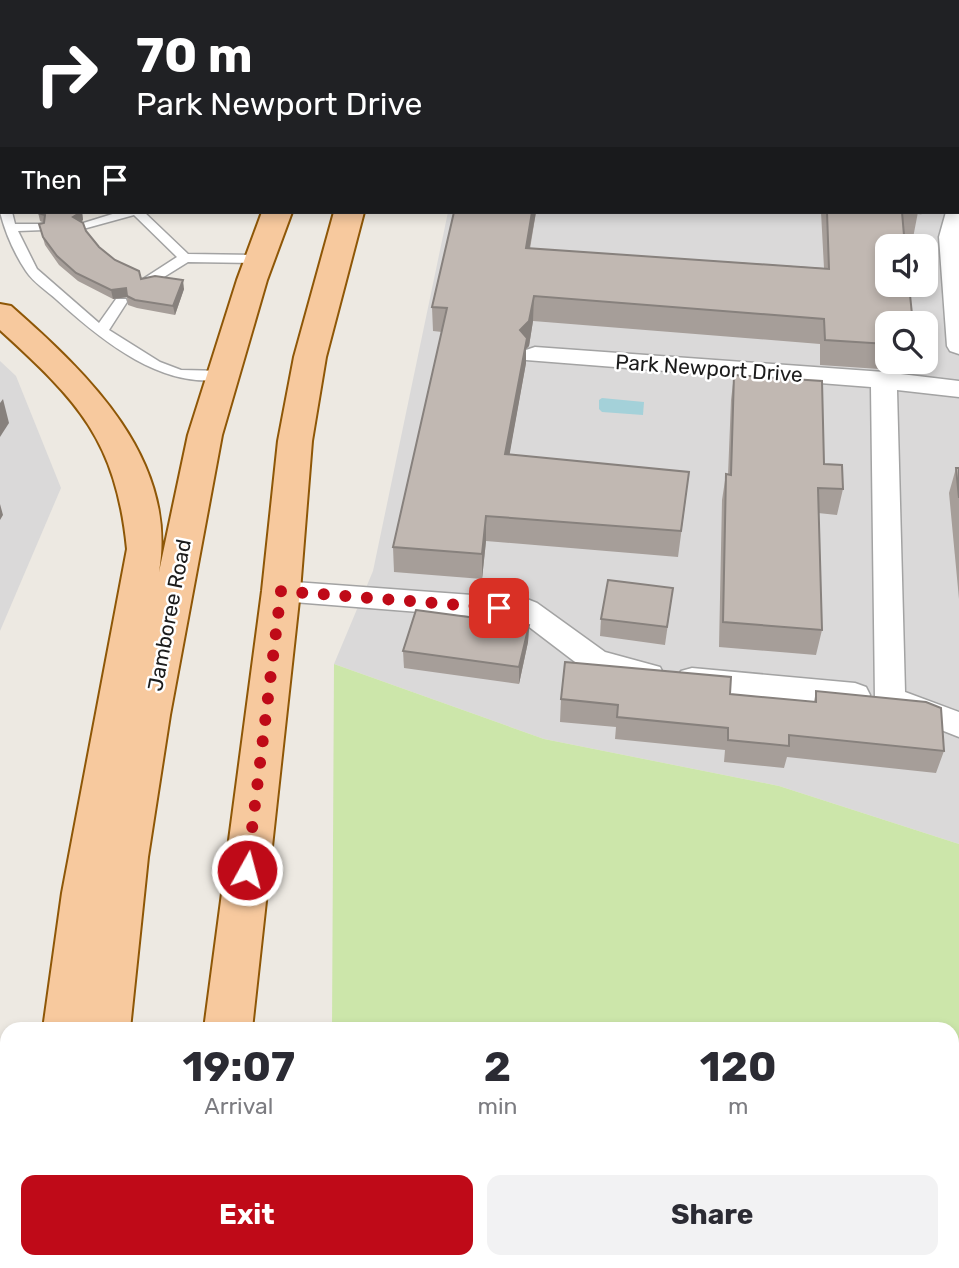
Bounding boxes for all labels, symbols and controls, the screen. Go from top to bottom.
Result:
text: 70 m [136,26,253,84]
icon: right [21,28,112,119]
text: Park Newport Drive [136,85,422,123]
icon: arrive [96,161,134,199]
text: Then [21,165,82,196]
map controls [875,234,938,374]
button: sound [875,234,938,297]
button: search [875,311,938,374]
street label: Park Newport Drive [614,349,804,387]
street label: Jamboree Road [142,537,196,693]
pin [469,578,529,638]
icon: arrive [480,589,518,627]
position arrow [210,833,284,907]
text: 19:07 [182,1042,295,1092]
text: 2 [484,1042,511,1092]
text: 120 [700,1042,777,1092]
text: Arrival [204,1092,273,1120]
text: min [478,1092,517,1120]
text: m [728,1092,748,1120]
button: Exit [21,1175,473,1255]
button: Share [487,1175,938,1255]

